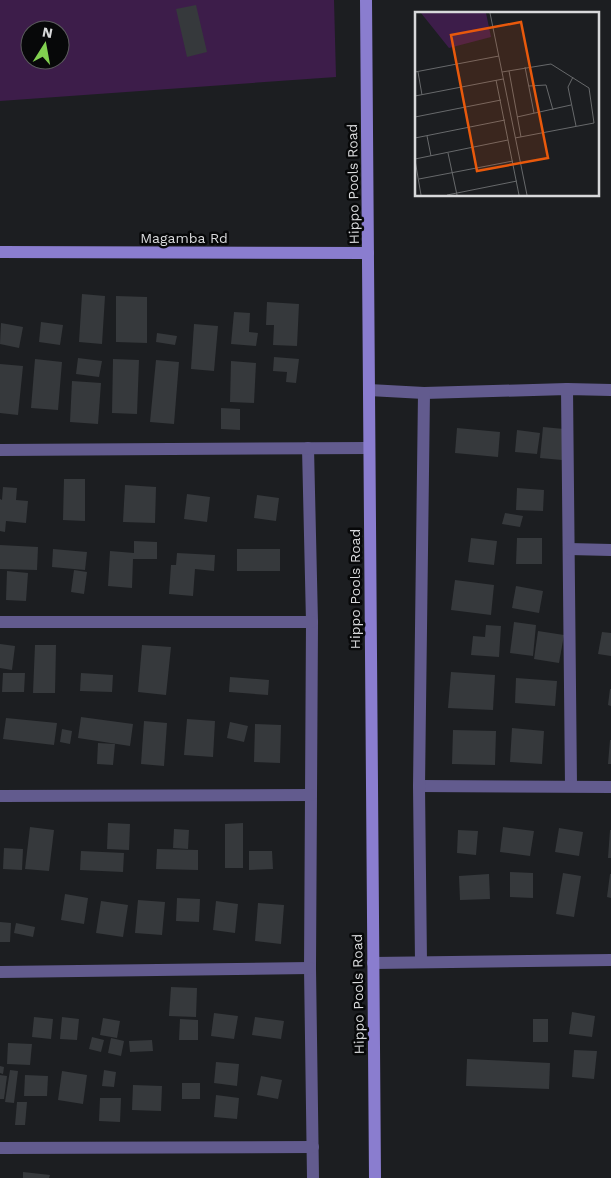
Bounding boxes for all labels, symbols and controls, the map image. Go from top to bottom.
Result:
inset map [415,12,598,196]
north arrow [20,20,70,70]
text: N [41,23,54,41]
street label: Hippo Pools Road [344,124,362,244]
street label: Magamba Rd [140,230,228,246]
street label: Hippo Pools Road [347,529,363,649]
street label: Hippo Pools Road [349,934,367,1054]

